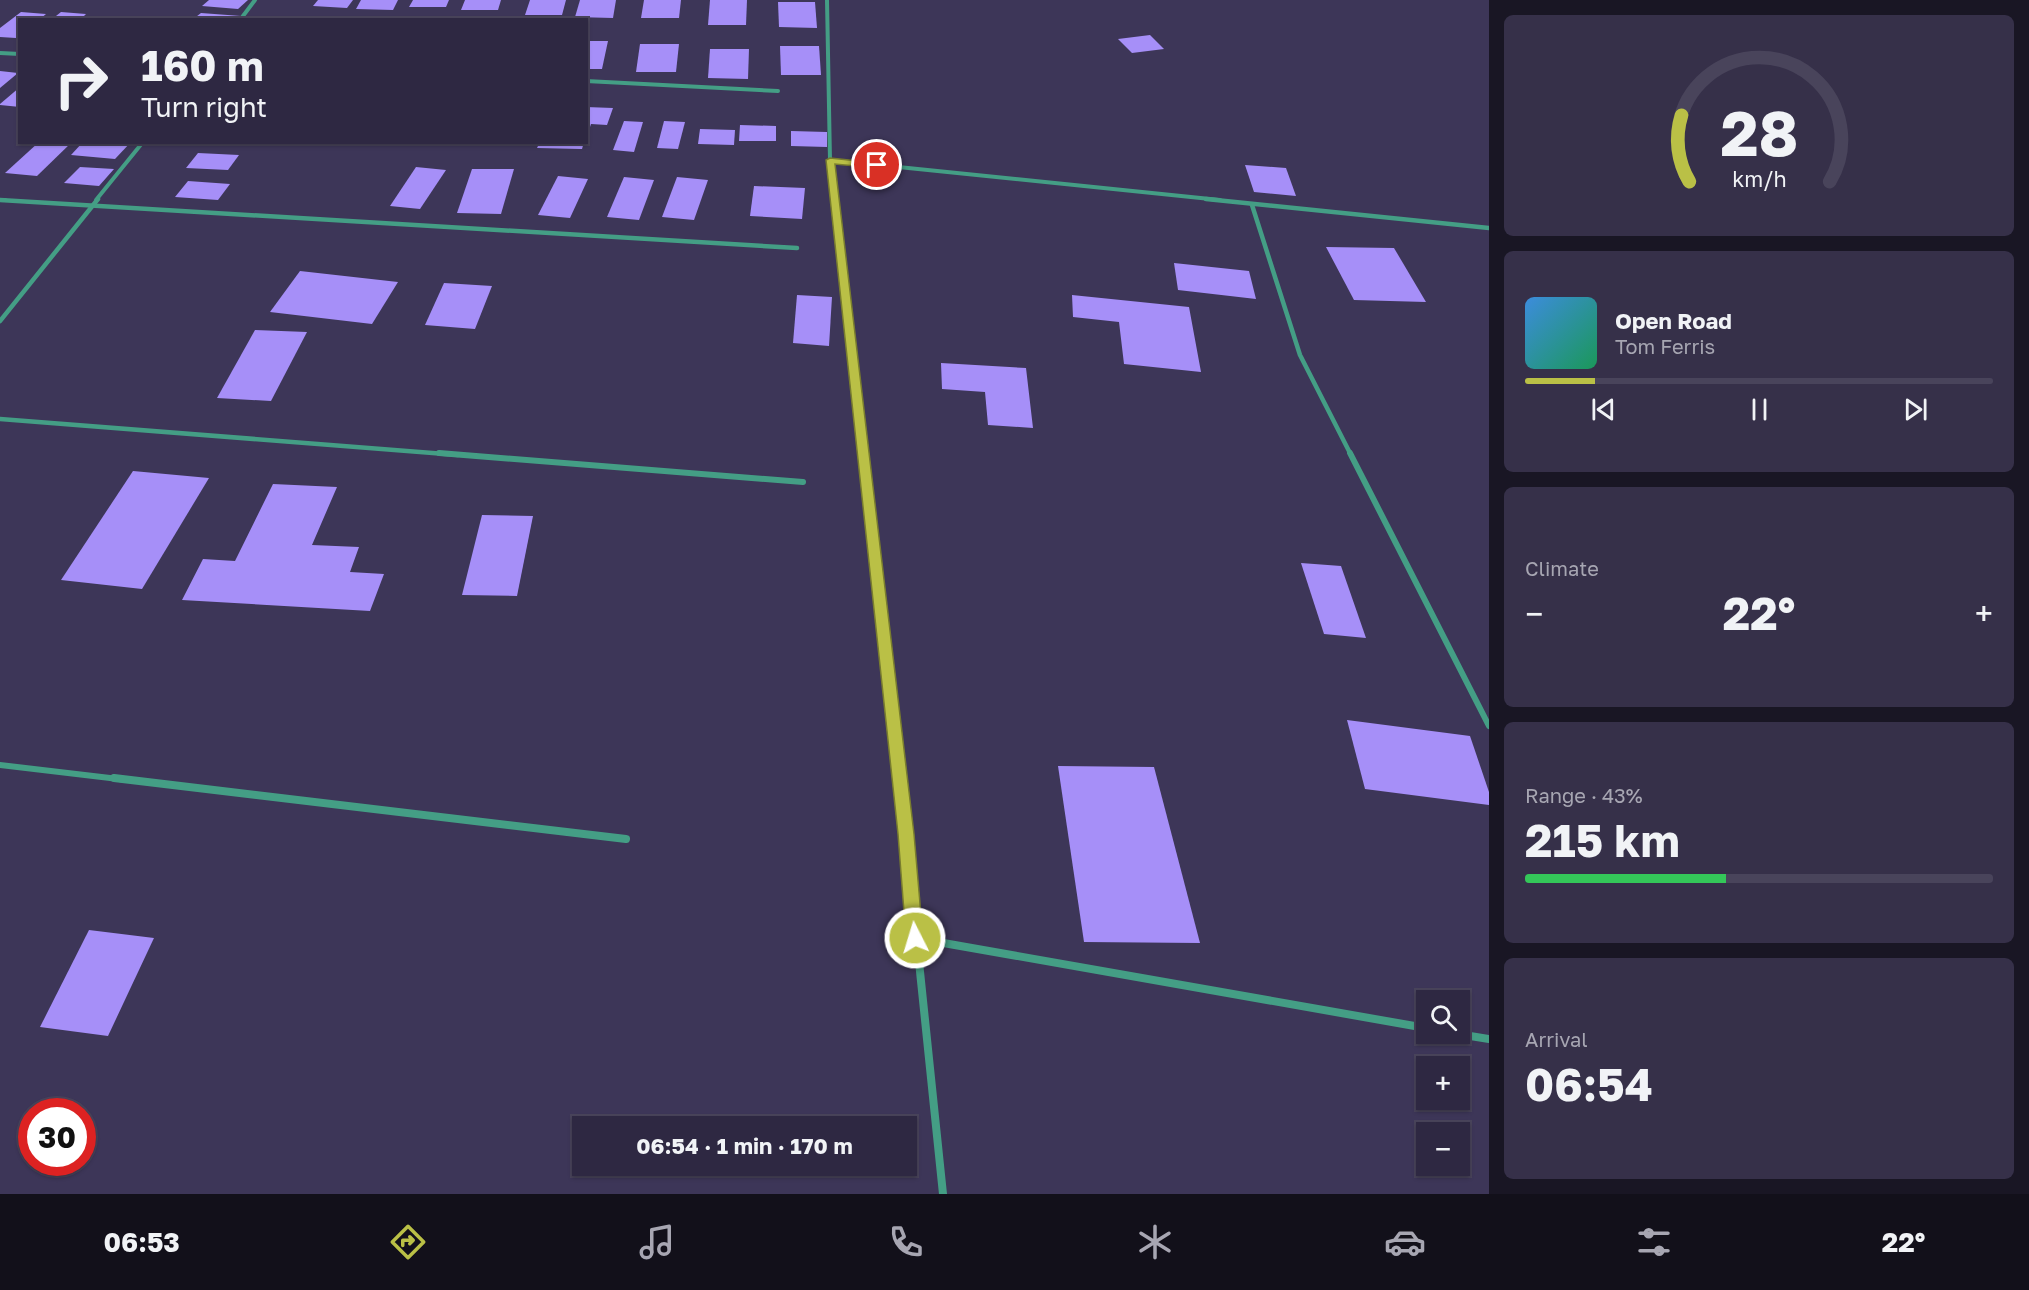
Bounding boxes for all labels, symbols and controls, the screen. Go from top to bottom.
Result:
text: 160 m [141,40,264,90]
icon: right [42,42,120,120]
text: Turn right [141,91,267,123]
text: 28 [1720,96,1798,171]
pin [851,139,902,190]
icon: arrive [860,148,893,181]
text: km/h [1732,167,1786,193]
text: Open Road [1615,307,1732,334]
text: Tom Ferris [1615,334,1715,358]
icon: previous [1587,393,1620,426]
icon: pause [1743,393,1776,426]
icon: next [1899,393,1932,426]
text: Climate [1525,556,1599,580]
text: 22° [1723,586,1795,640]
text: − [1525,594,1543,633]
text: + [1975,594,1993,633]
text: Range · 43% [1525,783,1643,807]
text: 215 km [1525,813,1680,867]
position arrow [883,906,947,970]
map controls [1416,990,1470,1176]
button: search [1416,990,1470,1044]
text: Arrival [1525,1027,1588,1051]
button: + [1416,1056,1470,1110]
text: 06:54 [1525,1057,1653,1111]
speed limit sign: 30 [18,1098,96,1176]
button: − [1416,1122,1470,1176]
text: 06:54 · 1 min · 170 m [636,1132,853,1159]
icon: directions [387,1221,429,1263]
icon: music [636,1221,678,1263]
icon: phone [885,1221,927,1263]
icon: climate [1134,1221,1176,1263]
icon: car [1384,1221,1426,1263]
icon: filters [1633,1221,1675,1263]
text: 06:53 [104,1226,180,1258]
text: 22° [1882,1226,1925,1258]

